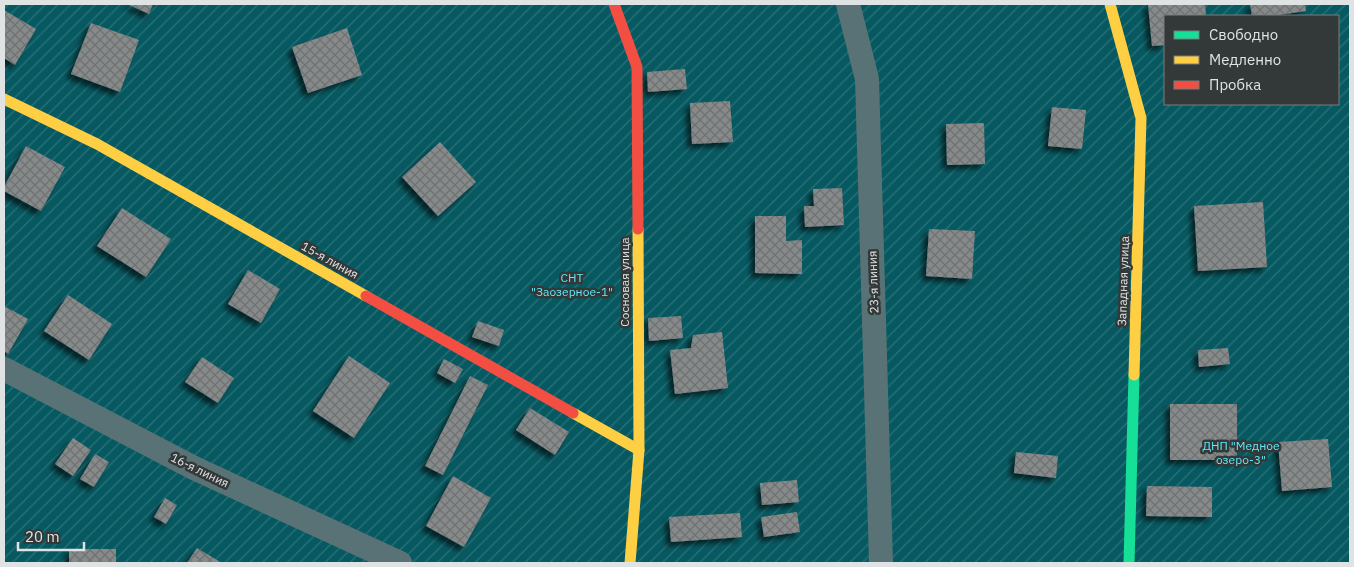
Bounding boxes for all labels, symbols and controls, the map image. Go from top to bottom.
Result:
legend [1164,15,1339,105]
text: Свободно [1209,25,1278,44]
text: Медленно [1209,50,1281,69]
text: Пробка [1209,75,1261,94]
street label: Западная улица [1114,235,1132,326]
street label: Сосновая улица [617,237,632,327]
street label: 15-я линия [299,238,361,282]
street label: 23-я линия [864,250,882,314]
park label: СНТ "Заозерное-1" [531,270,613,299]
park label: ДНП "Медное озеро-3" [1202,438,1280,467]
street label: 16-я линия [168,449,232,491]
scale bar [18,520,84,552]
text: 20 m [25,527,60,546]

